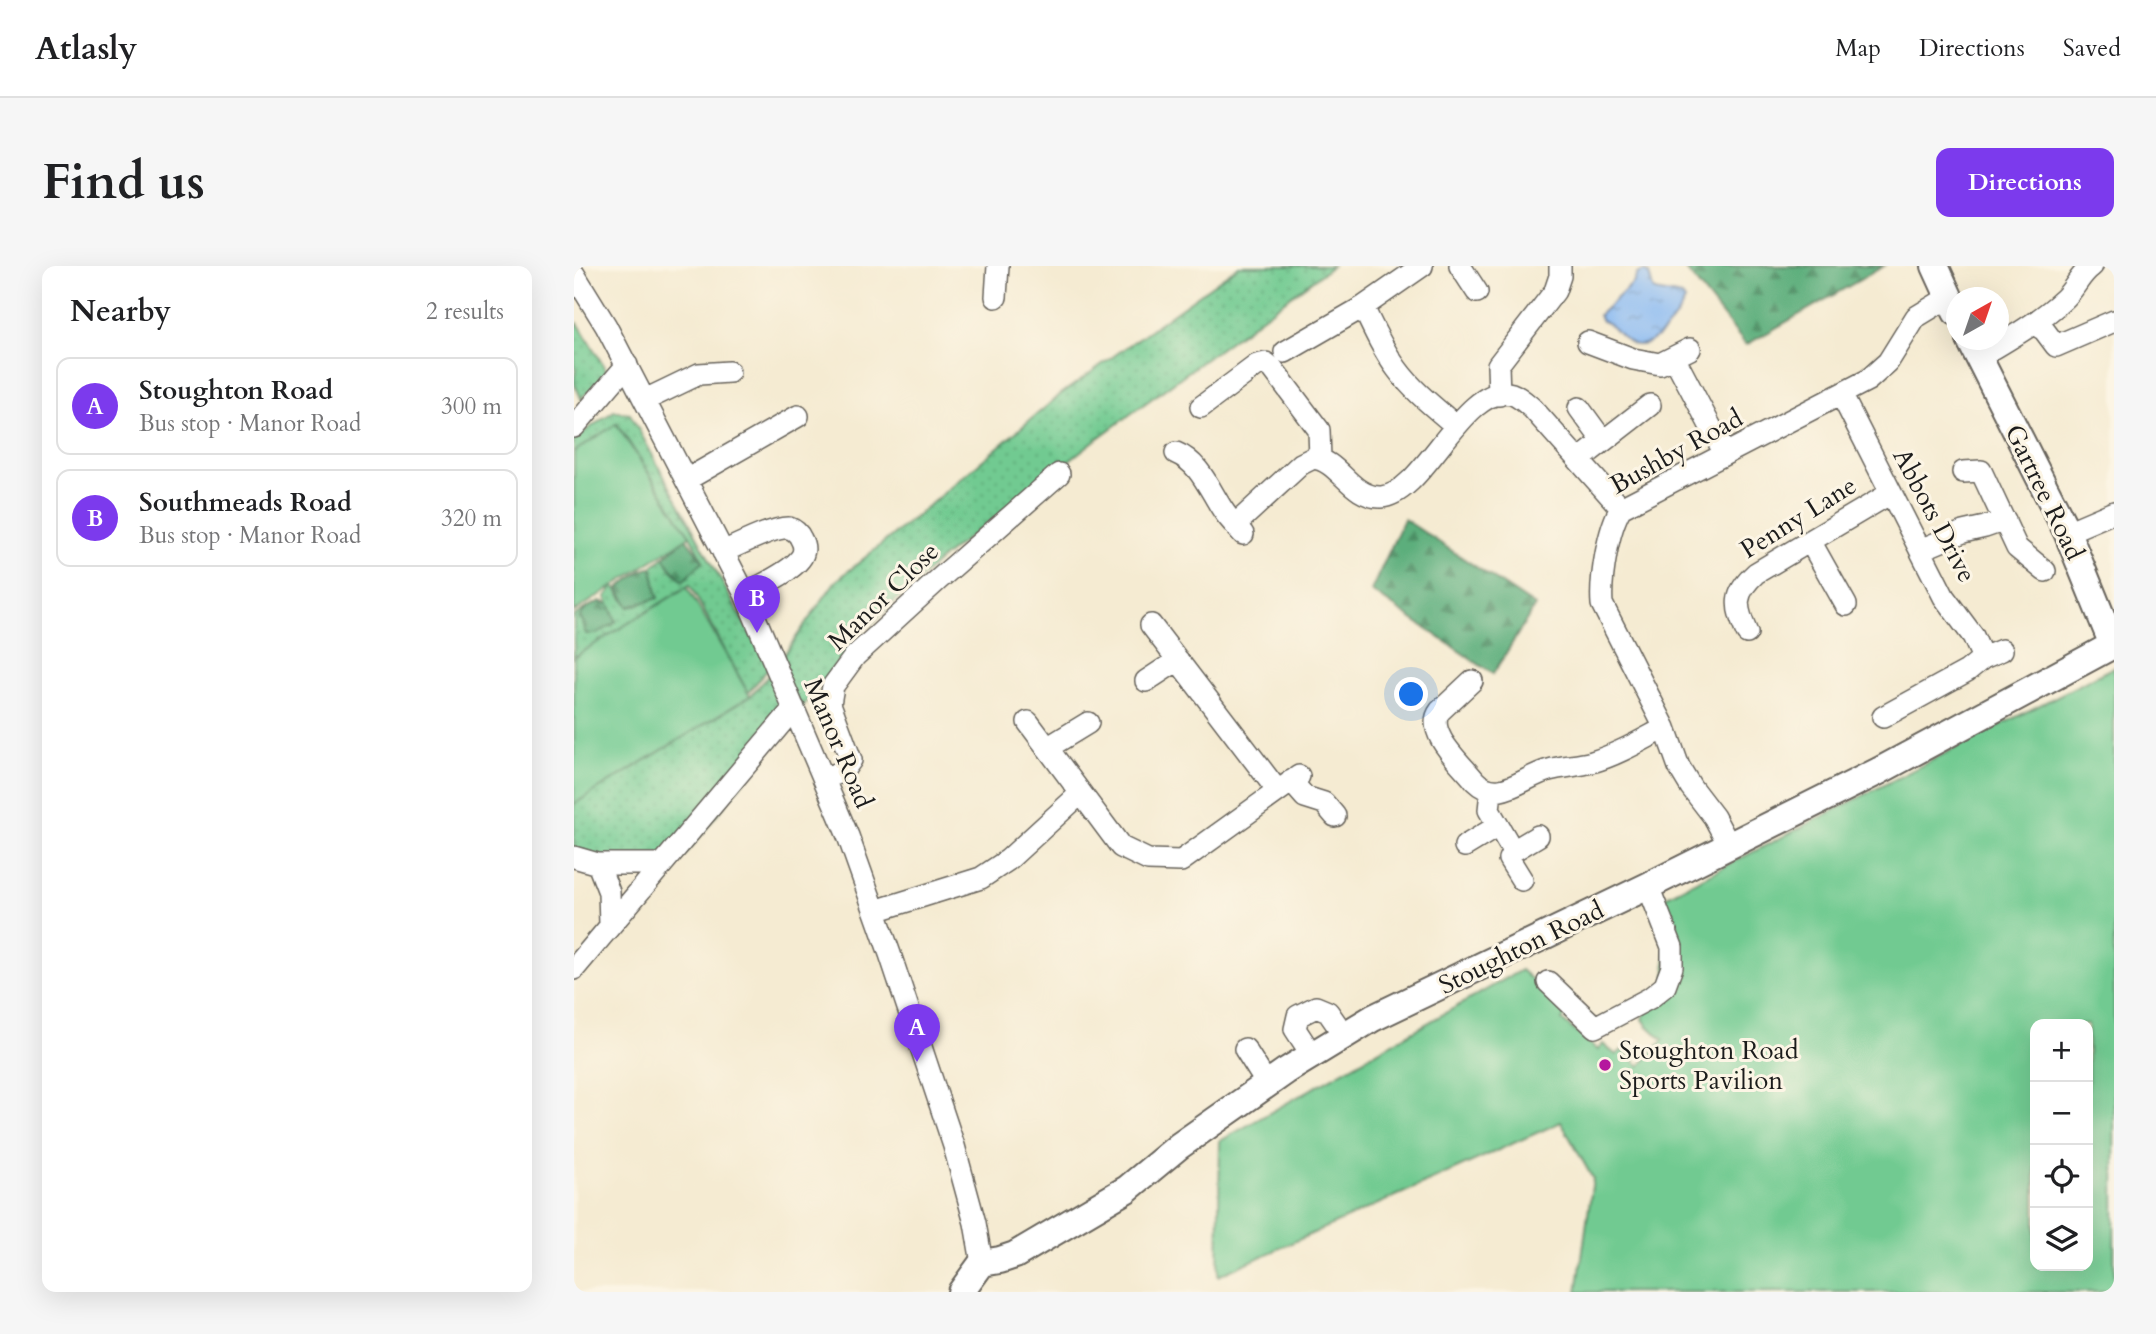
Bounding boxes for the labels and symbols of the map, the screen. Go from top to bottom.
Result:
north arrow [1946,287,2009,350]
street label: Bushby Road [1604,400,1749,502]
street label: Gartree Road [1997,419,2093,566]
street label: Abbots Drive [1885,442,1985,588]
street label: Penny Lane [1733,468,1863,567]
street label: Manor Close [820,534,947,658]
pin: B [734,575,780,633]
street label: Manor Road [795,673,882,814]
your location [1394,677,1428,711]
street label: Stoughton Road [1433,892,1610,1003]
pin: A [894,1004,940,1062]
place label: Stoughton Road Sports Pavilion [1619,1033,1799,1098]
marker: Stoughton Road Sports Pavilion [1597,1057,1613,1073]

